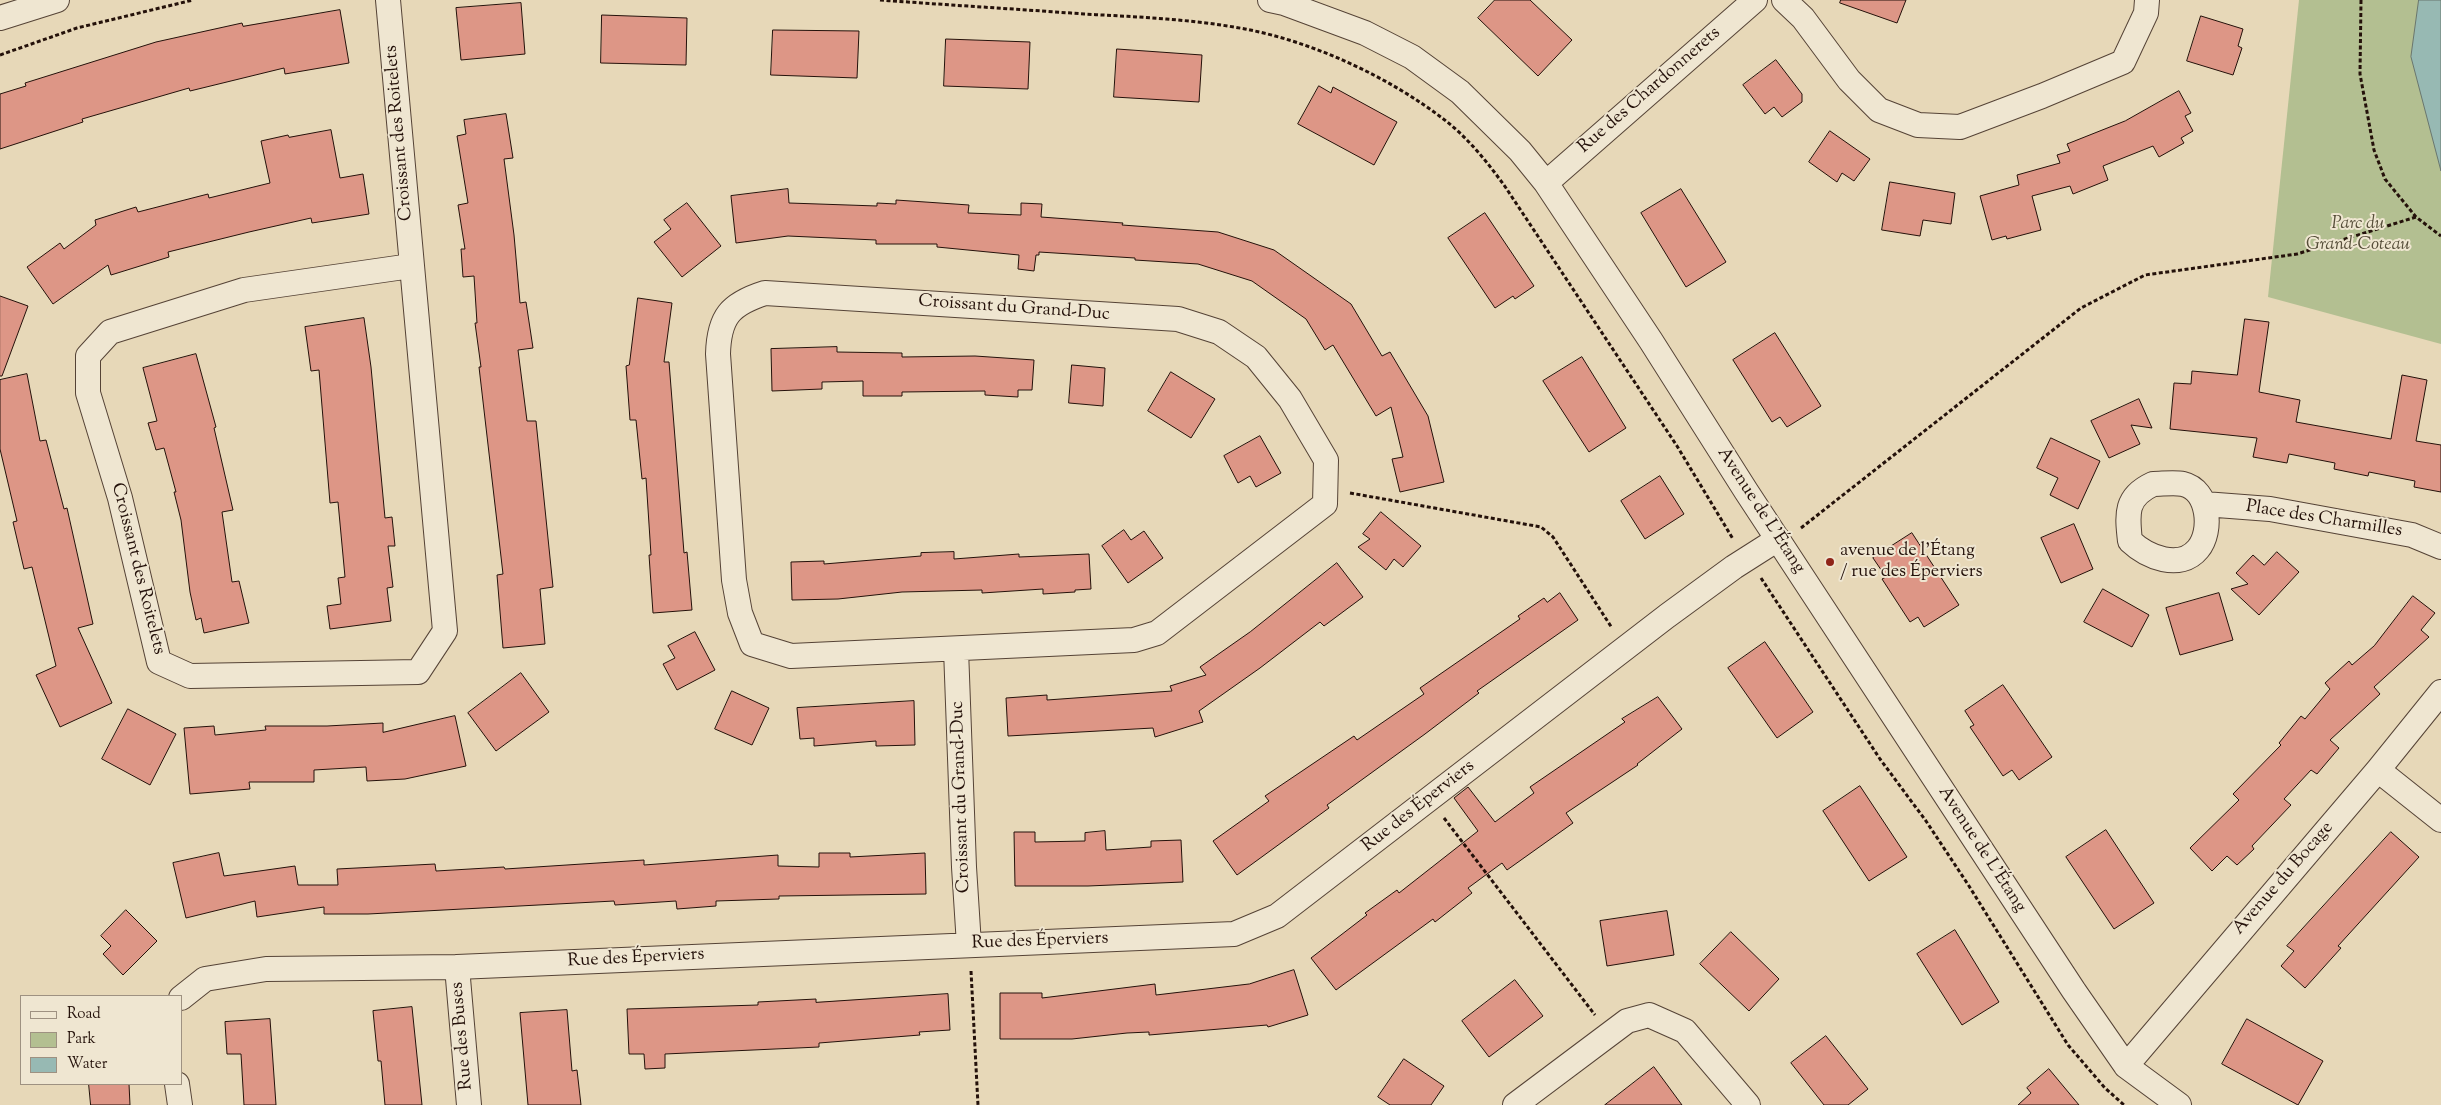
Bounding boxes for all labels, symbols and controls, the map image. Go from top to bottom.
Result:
street label: Rue des Chardonnerets [1574,23,1726,159]
street label: Croissant des Roitelets [382,44,418,222]
park label: Parc du Grand-Coteau [2306,214,2410,256]
street label: Croissant du Grand-Duc [917,292,1111,326]
street label: Avenue de L'Étang [1711,444,1809,578]
street label: Croissant des Roitelets [105,481,169,657]
street label: Place des Charmilles [2244,497,2404,543]
place label: avenue de l'Étang / rue des Éperviers [1840,541,1983,584]
marker: avenue de l'Étang / rue des Éperviers [1824,556,1836,568]
street label: Croissant du Grand-Duc [948,701,976,893]
street label: Rue des Éperviers [1358,756,1480,858]
street label: Avenue de L'Étang [1932,783,2030,917]
street label: Avenue du Bocage [2229,818,2339,940]
street label: Rue des Éperviers [971,929,1109,955]
street label: Rue des Éperviers [567,945,705,973]
street label: Rue des Buses [448,981,478,1091]
legend [20,995,182,1085]
text: Road [67,1004,101,1025]
text: Park [67,1029,96,1050]
text: Water [67,1054,107,1075]

